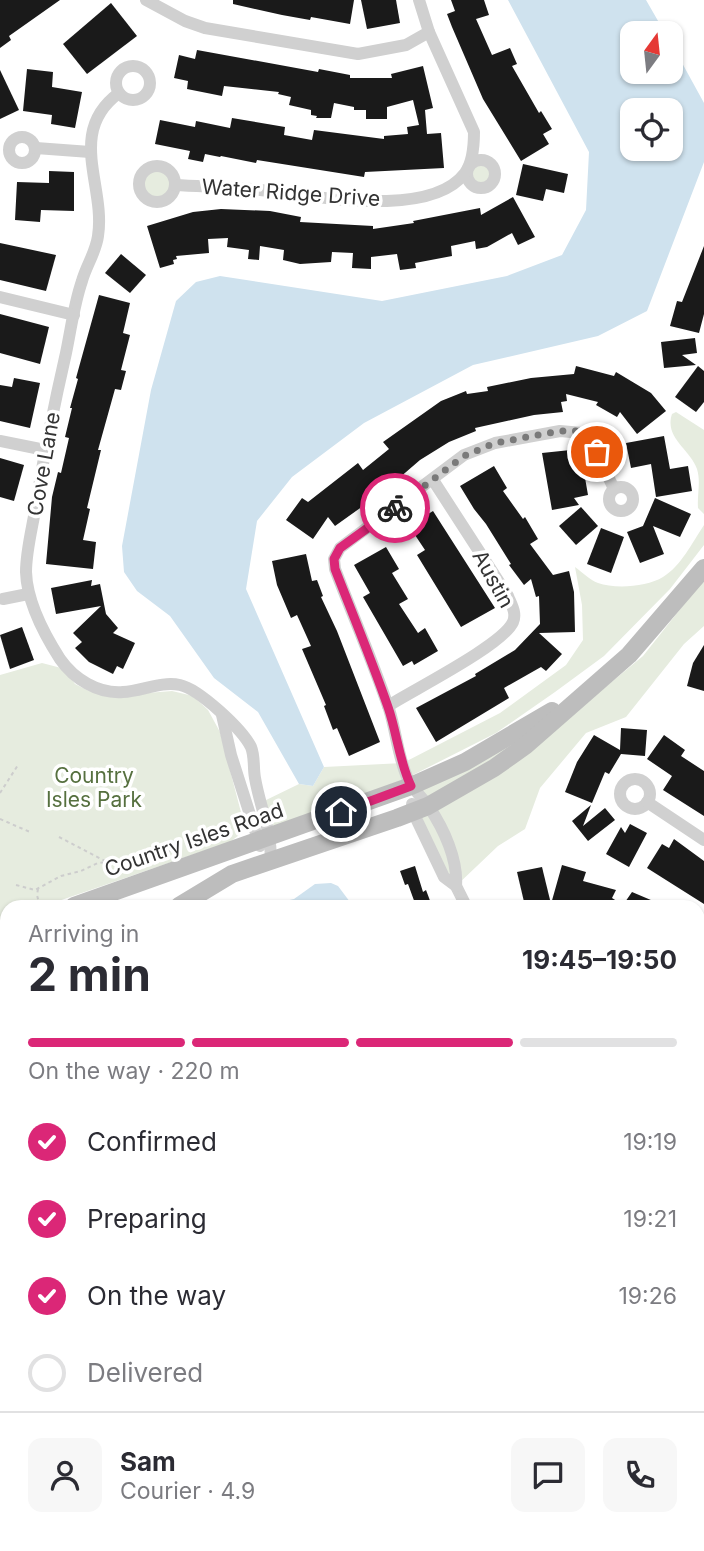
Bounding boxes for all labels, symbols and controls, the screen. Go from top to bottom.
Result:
north arrow [620,21,682,84]
map controls [620,21,683,161]
button: locate [620,98,683,161]
street label: Water Ridge Drive [201,174,381,211]
street label: Cove Lane [22,410,65,518]
pin [567,422,627,482]
icon: bag [578,433,616,471]
courier [360,473,430,543]
icon: bike [376,489,414,527]
street label: Austin [467,545,519,612]
park label: Country Isles Park [46,763,142,812]
pin [311,782,371,842]
icon: home [322,793,360,831]
street label: Country Isles Road [101,797,286,882]
text: Arriving in [28,920,139,948]
text: 19:45–19:50 [522,944,677,975]
text: 2 min [28,946,151,1002]
text: On the way · 220 m [28,1057,240,1085]
icon: check [28,1123,66,1161]
text: Confirmed [87,1126,217,1157]
text: 19:19 [623,1128,677,1156]
icon: check [28,1200,66,1238]
text: Preparing [87,1203,207,1234]
text: 19:21 [623,1205,677,1233]
icon: check [28,1277,66,1315]
text: On the way [87,1280,226,1311]
text: 19:26 [618,1282,677,1310]
text: Delivered [87,1357,203,1388]
button: person [28,1438,102,1512]
button: chat [511,1438,585,1512]
button: phone [603,1438,677,1512]
text: Sam [120,1446,176,1477]
text: Courier · 4.9 [120,1477,255,1505]

